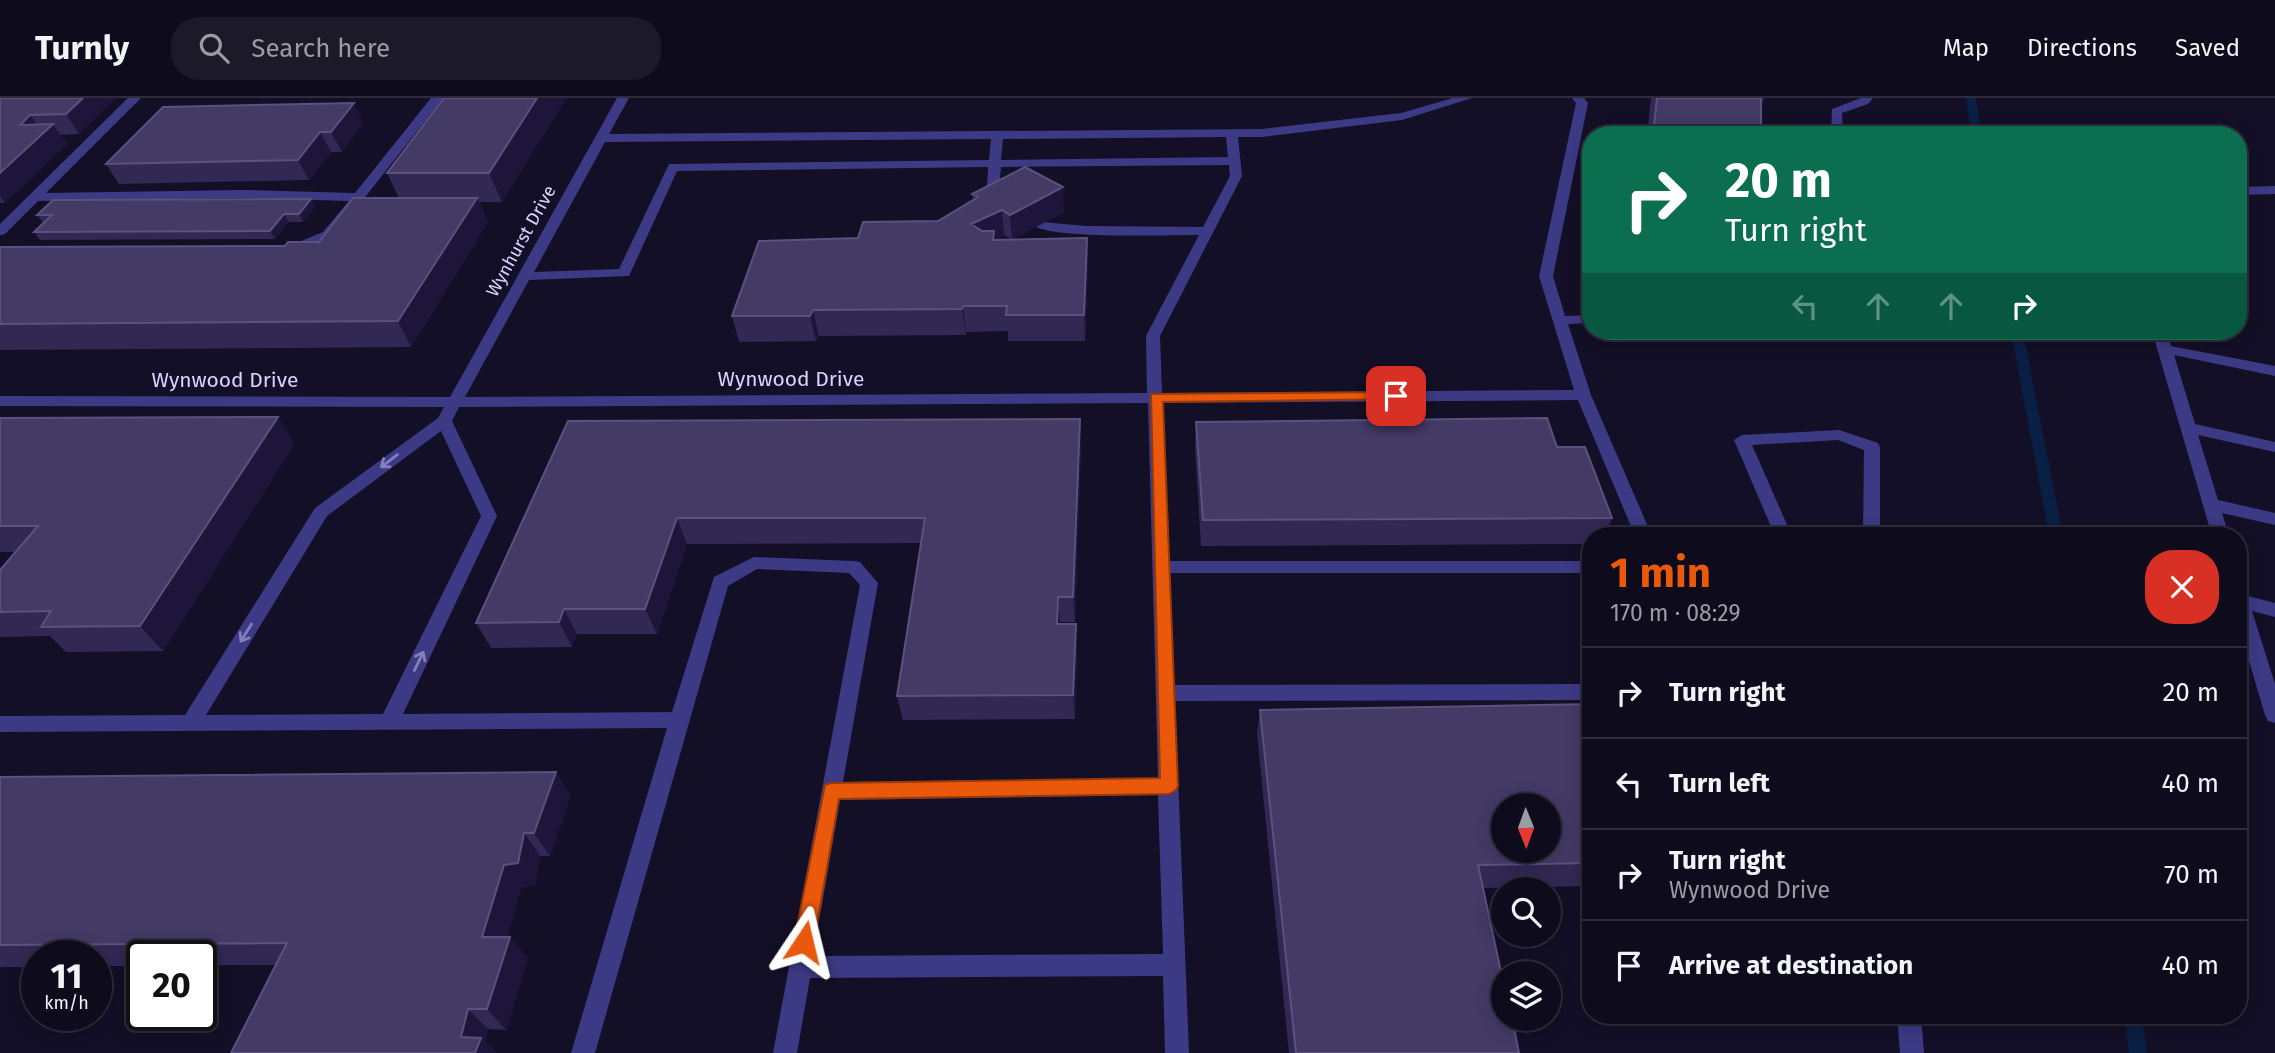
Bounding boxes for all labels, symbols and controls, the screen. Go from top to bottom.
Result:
search box [171,17,661,80]
text: Turnly [35,28,129,68]
icon: search [195,29,233,67]
text: Search here [251,33,390,64]
text: Map [1943,34,1989,62]
text: Directions [2027,34,2137,62]
text: Saved [2175,34,2240,62]
text: 20 m [1725,151,1832,210]
icon: right [1610,154,1701,245]
street label: Wynhurst Drive [481,182,561,300]
text: Turn right [1725,211,1867,249]
icon: left [1786,287,1824,325]
icon: ahead [1859,287,1897,325]
icon: ahead [1932,287,1970,325]
icon: right [2005,287,2043,325]
street label: Wynwood Drive [718,366,864,392]
pin [1366,366,1426,426]
street label: Wynwood Drive [152,367,298,393]
icon: arrive [1377,377,1415,415]
one-way arrow [380,454,399,469]
text: 1 min [1610,548,1711,598]
button: close [2145,550,2219,624]
text: 170 m · 08:29 [1610,599,1741,627]
one-way arrow [238,623,252,643]
one-way arrow [413,651,426,672]
icon: right [1610,674,1648,712]
text: Turn right [1669,677,1786,708]
text: 20 m [2162,677,2219,708]
icon: left [1610,765,1648,803]
text: Turn left [1669,768,1770,799]
text: 40 m [2161,768,2219,799]
north arrow [1491,793,1561,863]
map controls [1491,793,1561,1031]
text: Turn right [1669,845,1786,876]
icon: right [1610,856,1648,894]
text: 70 m [2164,859,2219,890]
text: Wynwood Drive [1669,876,1830,904]
button: search [1491,877,1561,947]
position arrow [767,905,841,979]
speed limit sign: 20 [126,940,217,1031]
icon: arrive [1610,947,1648,985]
text: Arrive at destination [1669,950,1913,981]
text: 40 m [2161,950,2219,981]
text: 11 [51,955,82,997]
button: layers [1491,961,1561,1031]
text: km/h [44,992,89,1014]

